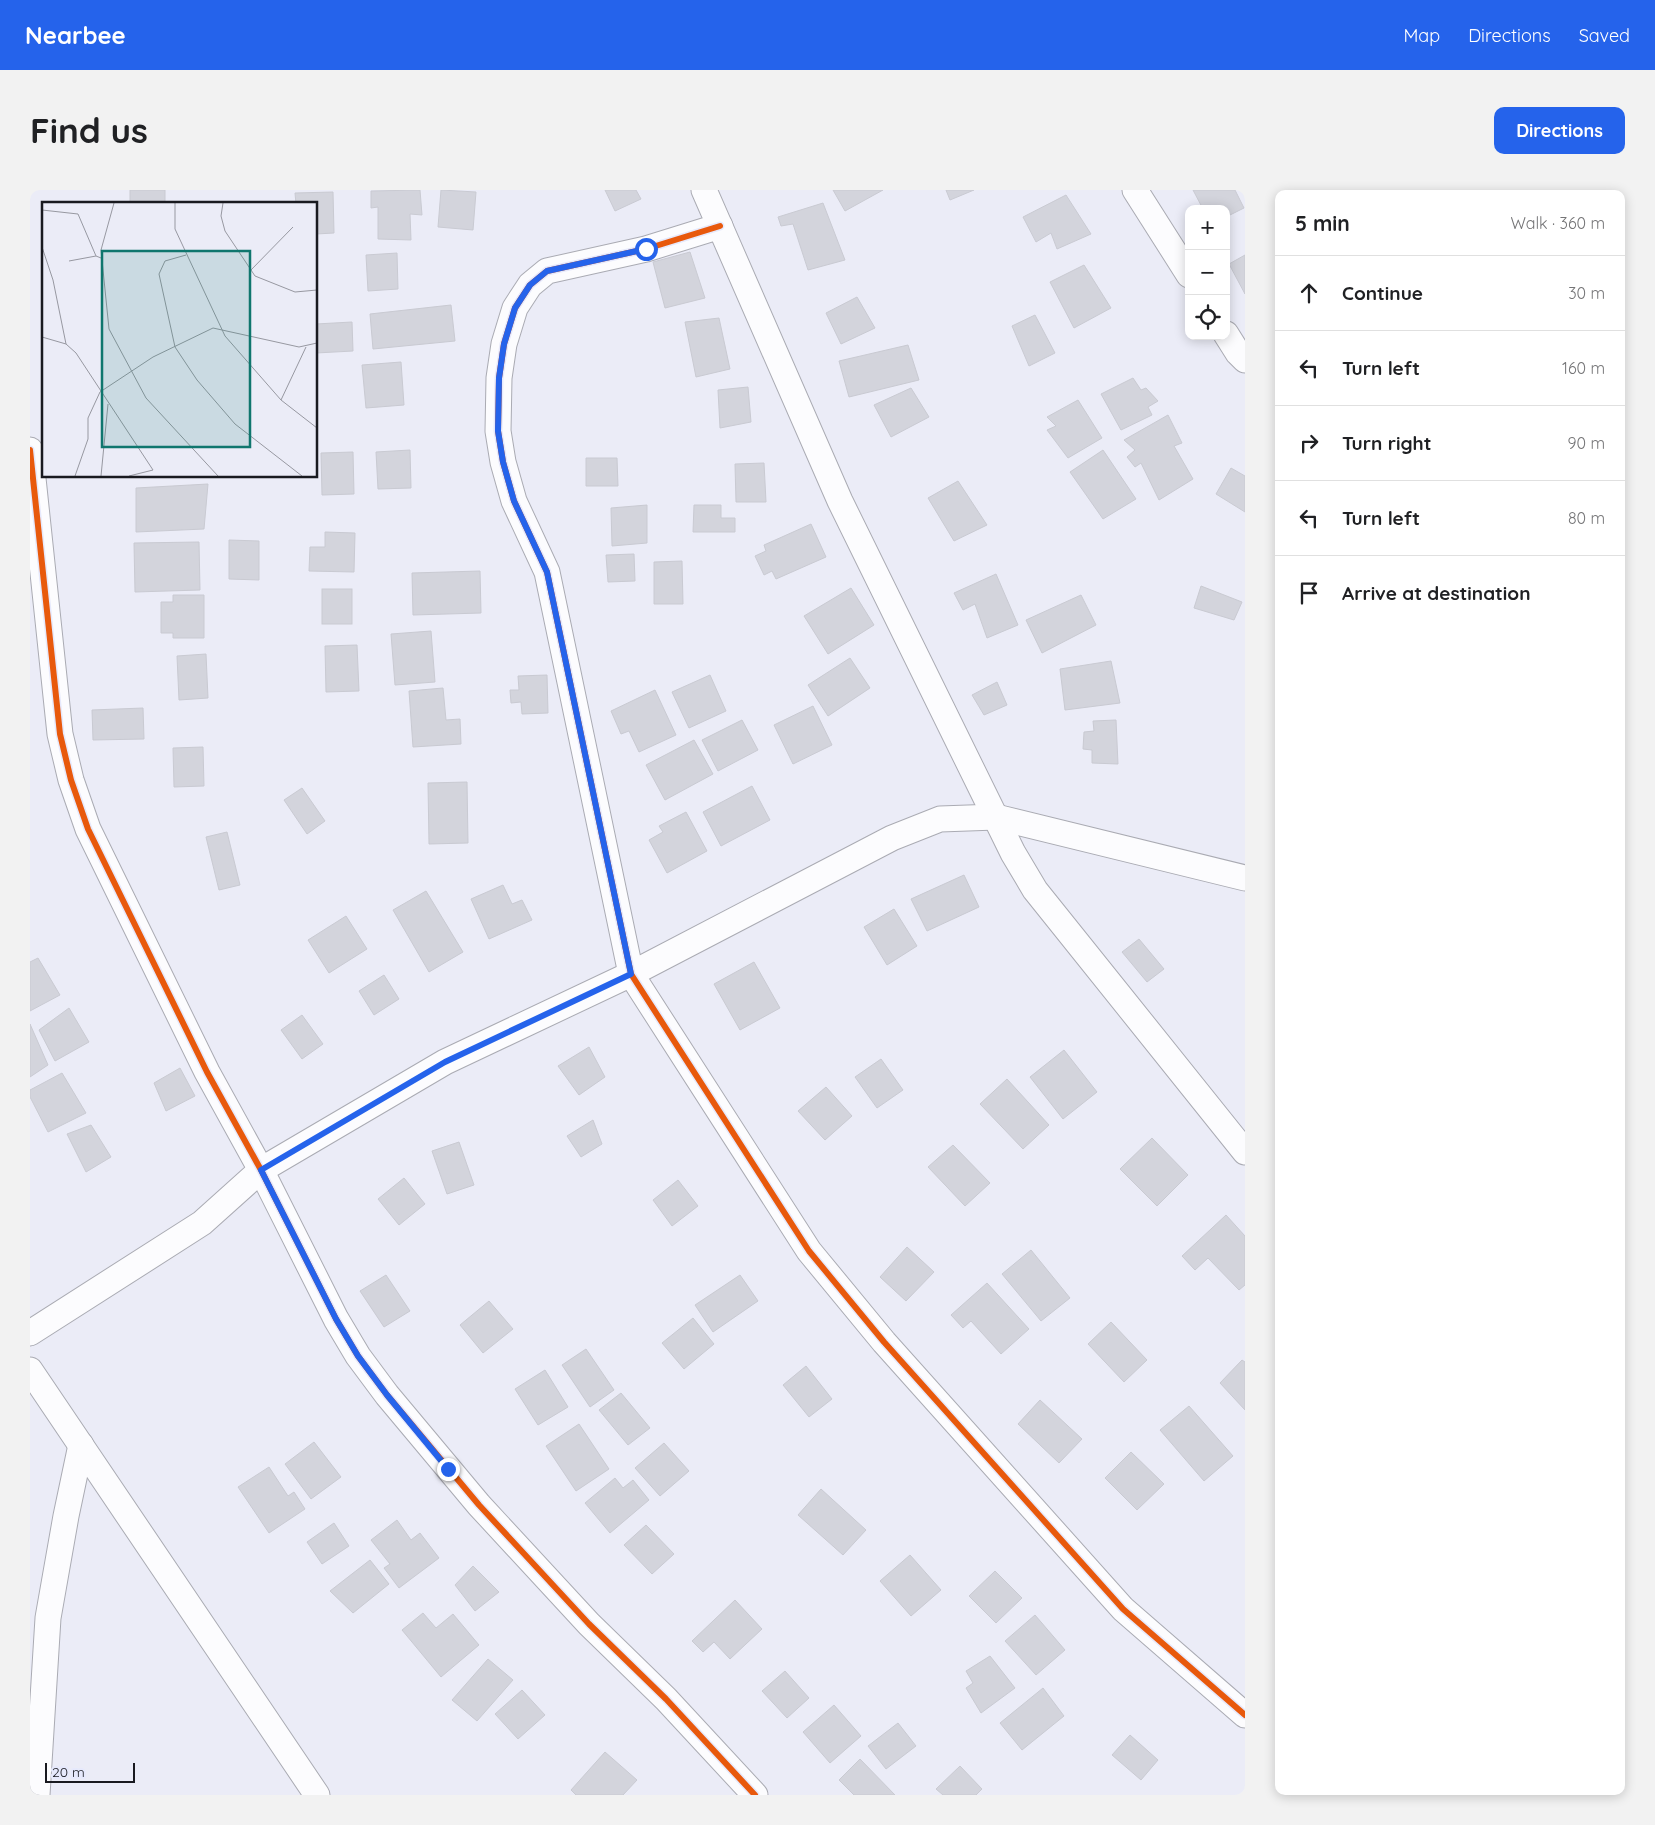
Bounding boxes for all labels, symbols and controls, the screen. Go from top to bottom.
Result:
text: Nearbee [25,20,126,50]
text: Map [1403,24,1440,47]
text: Directions [1468,24,1551,47]
text: Saved [1579,24,1630,47]
button: Directions [1494,107,1625,154]
text: Find us [30,108,148,152]
inset map [42,202,318,478]
map controls [1185,205,1230,340]
button: + [1185,205,1230,250]
text: 5 min [1295,210,1350,236]
text: Walk · 360 m [1510,213,1605,233]
route start [635,238,658,261]
button: − [1185,250,1230,295]
icon: ahead [1295,279,1323,307]
text: Continue [1342,281,1423,305]
text: 30 m [1568,283,1605,303]
button: locate [1185,295,1230,340]
icon: left [1295,354,1323,382]
text: Turn left [1342,356,1420,380]
text: 160 m [1562,358,1605,378]
icon: right [1295,429,1323,457]
text: Turn right [1342,431,1431,455]
text: 90 m [1568,433,1605,453]
icon: left [1295,504,1323,532]
text: Turn left [1342,506,1420,530]
text: 80 m [1568,508,1605,528]
icon: arrive [1295,579,1323,607]
text: Arrive at destination [1342,581,1531,605]
route end [437,1458,460,1481]
scale bar [45,1760,135,1783]
text: 20 m [52,1763,85,1781]

